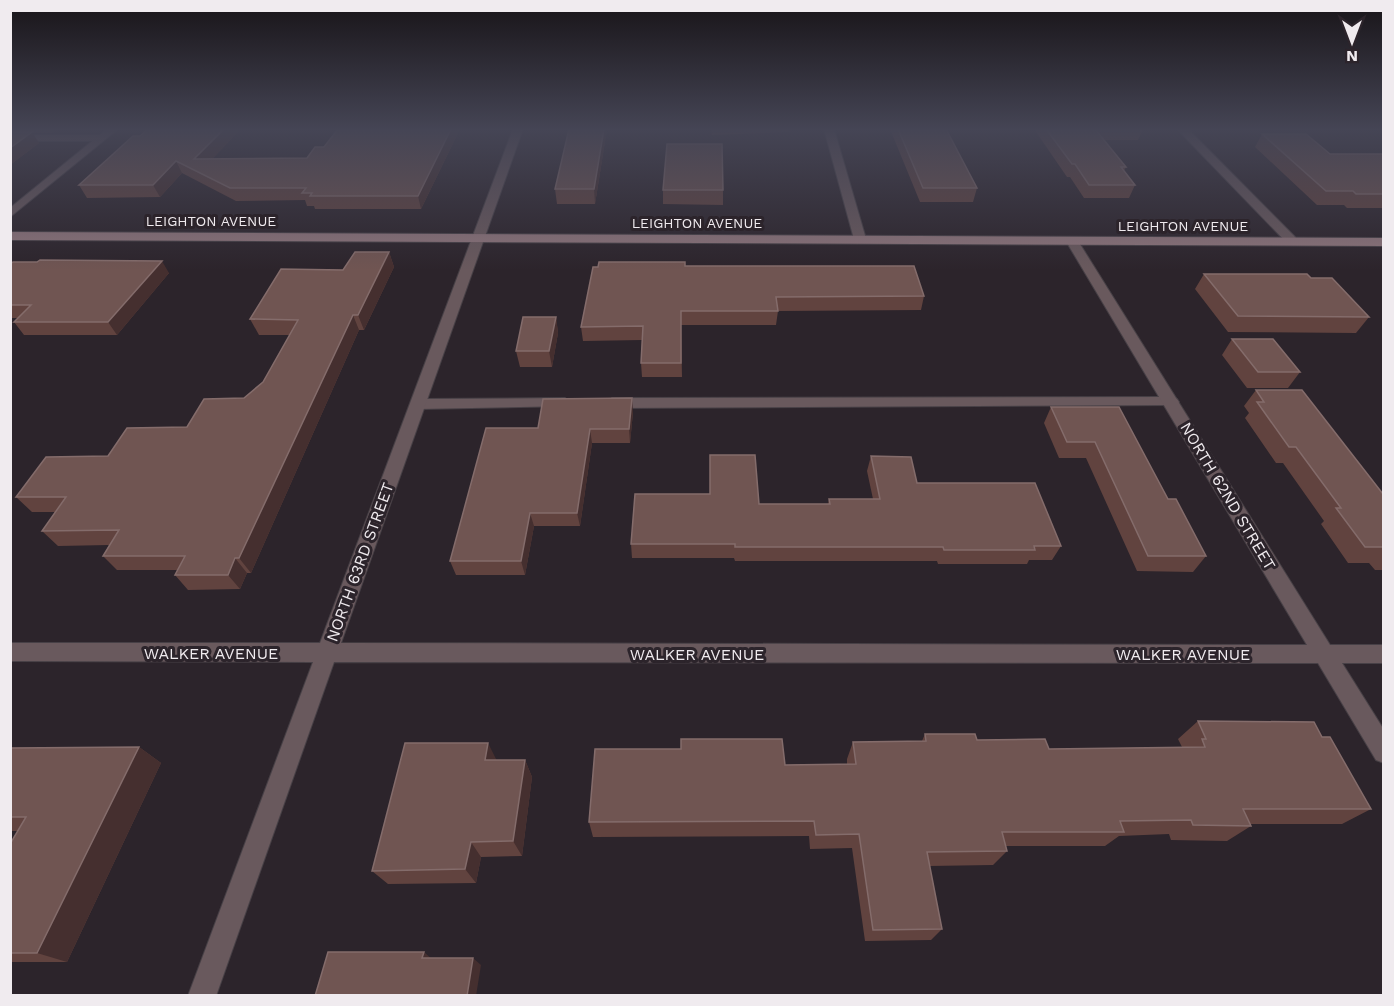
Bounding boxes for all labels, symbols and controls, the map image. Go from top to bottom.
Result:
north arrow [1322,12,1382,72]
text: N [1346,47,1358,66]
street label: LEIGHTON AVENUE [146,213,276,229]
street label: LEIGHTON AVENUE [632,215,762,231]
street label: LEIGHTON AVENUE [1118,218,1248,234]
street label: NORTH 62ND STREET [1176,419,1280,574]
street label: NORTH 63RD STREET [322,480,398,644]
street label: WALKER AVENUE [144,644,278,663]
street label: WALKER AVENUE [630,645,764,664]
street label: WALKER AVENUE [1116,645,1250,664]

